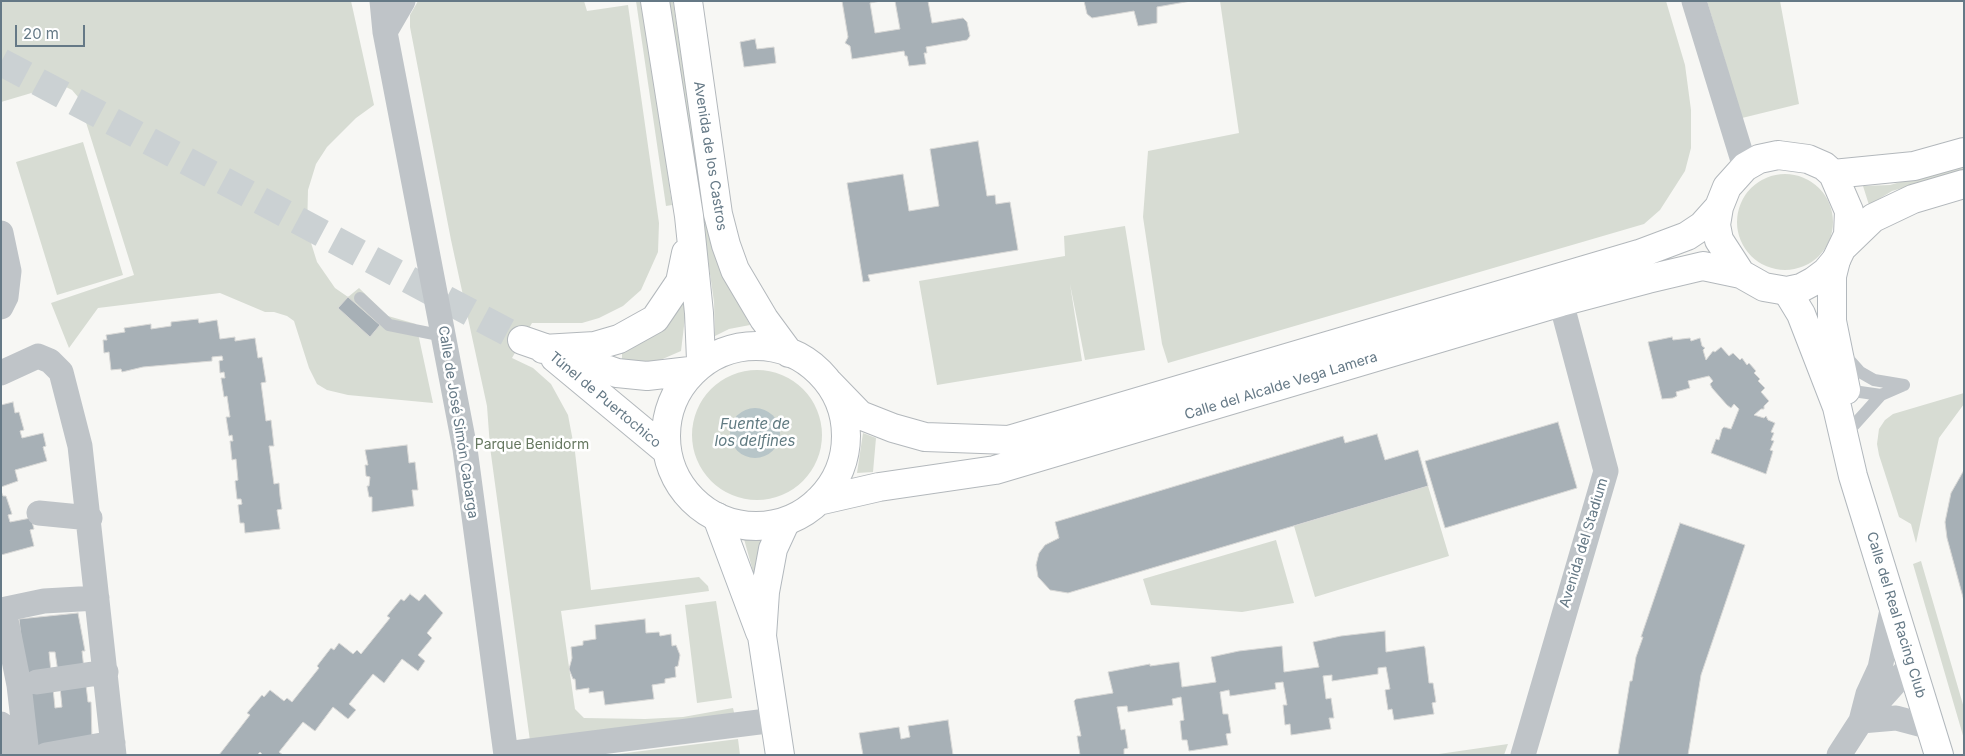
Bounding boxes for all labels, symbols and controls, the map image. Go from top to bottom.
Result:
scale bar [18,15,88,47]
text: 20 m [23,24,59,43]
street label: Avenida de los Castros [690,80,730,232]
street label: Calle de José Simón Cabarga [434,324,482,520]
street label: Túnel de Puertochico [546,348,664,452]
street label: Calle del Alcalde Vega Lamera [1182,349,1380,423]
water label: Fuente de los delfines [715,415,795,450]
park label: Parque Benidorm [475,437,589,453]
street label: Avenida del Stadium [1556,476,1612,610]
street label: Calle del Real Racing Club [1863,530,1929,700]

